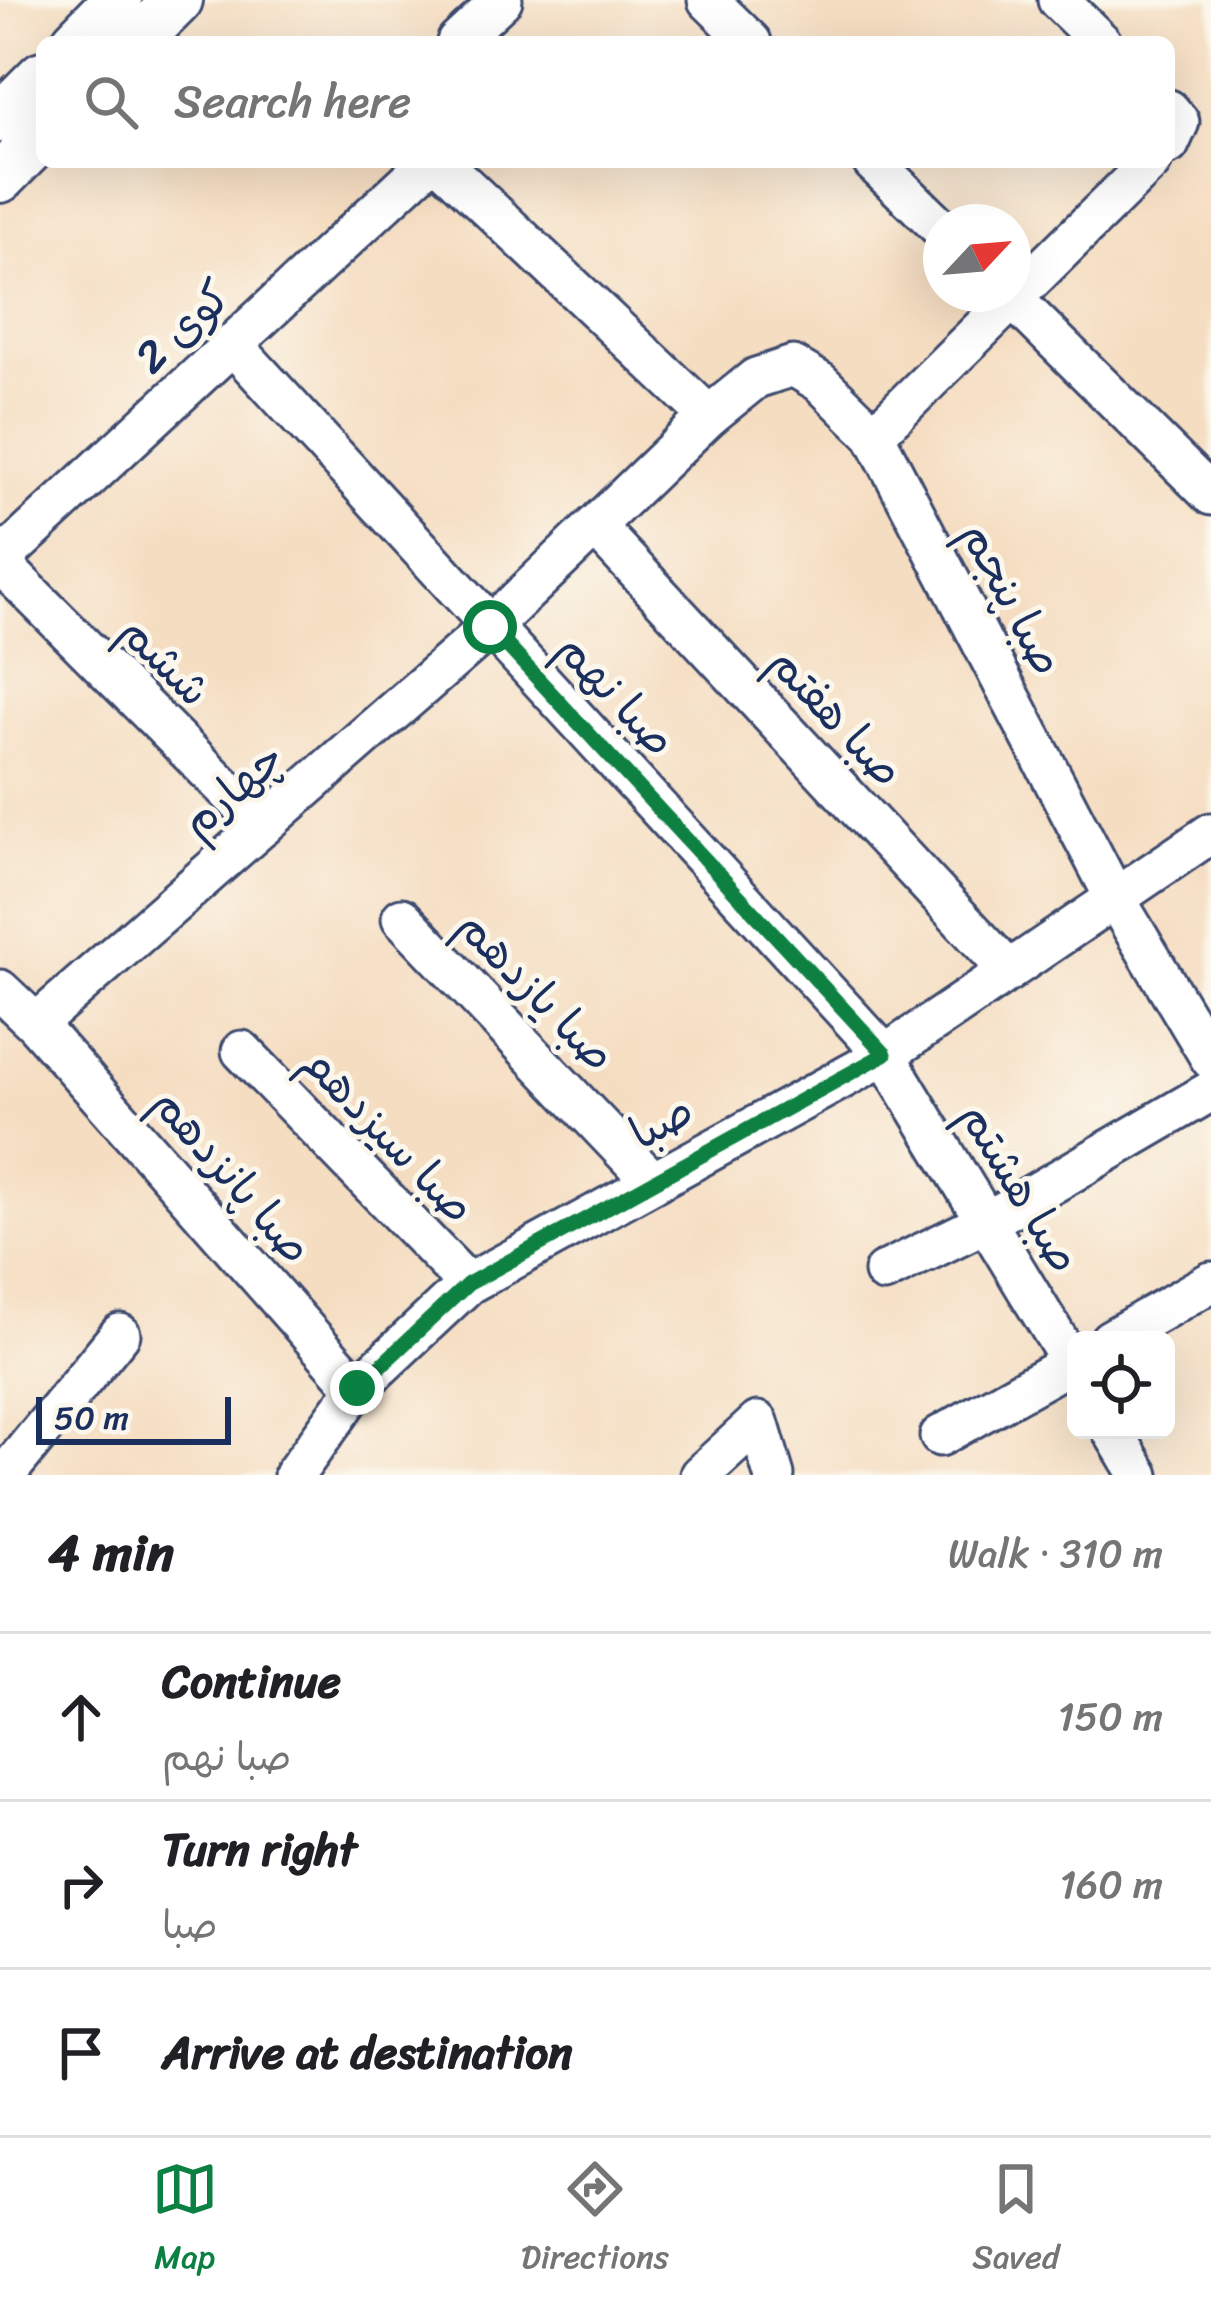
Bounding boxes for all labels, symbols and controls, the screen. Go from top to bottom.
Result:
search box [36,36,1175,168]
text: Search here [174,62,411,142]
icon: search [78,69,144,135]
north arrow [923,204,1031,312]
street label: کوی 2 [115,259,251,394]
street label: صبا پنجم [938,506,1087,691]
street label: ششم [99,595,231,727]
route start [463,600,517,654]
street label: صبا نهم [536,613,696,777]
street label: صبا هفتم [748,626,924,807]
street label: چهارم [162,721,304,859]
street label: صبا یازدهم [437,890,636,1092]
street label: صبا سیزدهم [281,1026,495,1243]
street label: صبا پانزدهم [131,1068,333,1283]
street label: صبا [614,1071,709,1172]
street label: صبا هشتم [937,1086,1103,1289]
map controls [1067,1331,1175,1439]
button: locate [1067,1331,1175,1439]
route end [330,1361,384,1415]
text: 50 m [54,1389,129,1447]
scale bar [36,1391,231,1444]
text: 4 min [48,1508,174,1598]
text: Walk · 310 m [948,1519,1163,1588]
text: Continue [162,1642,341,1722]
text: 150 m [1058,1682,1163,1751]
icon: ahead [48,1684,114,1750]
text: صبا نهم [162,1722,291,1791]
text: Turn right [162,1810,357,1890]
text: 160 m [1059,1850,1163,1919]
icon: right [48,1852,114,1918]
text: صبا [162,1890,218,1959]
text: Arrive at destination [162,2013,572,2093]
icon: arrive [48,2020,114,2086]
tab: Map [152,2156,218,2286]
tab: Directions [521,2156,669,2286]
tab: Saved [972,2156,1059,2286]

